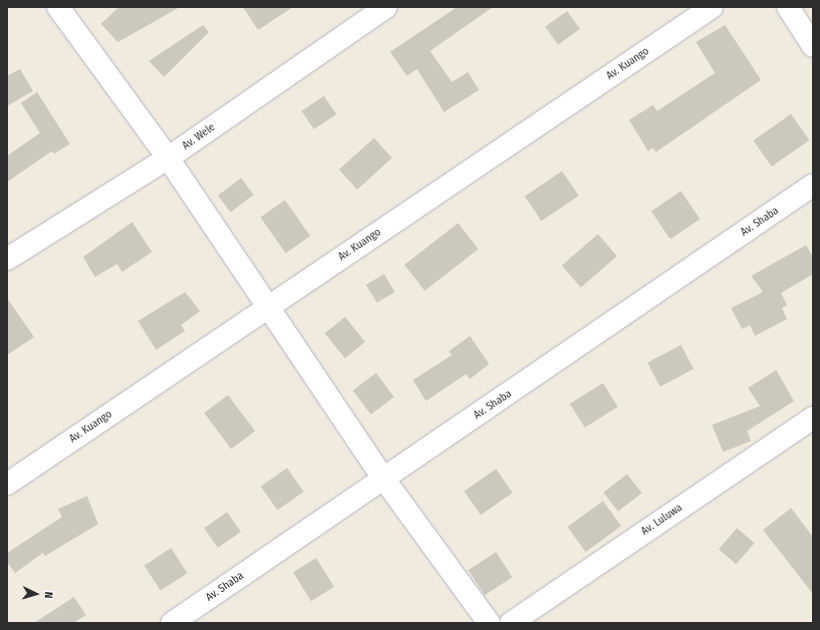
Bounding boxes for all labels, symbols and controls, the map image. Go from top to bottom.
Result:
street label: Av. Kuango [604,45,652,83]
street label: Av. Wele [180,121,218,153]
street label: Av. Shaba [739,205,781,239]
street label: Av. Kuango [336,226,384,264]
street label: Av. Shaba [472,388,514,422]
street label: Av. Kuango [67,408,115,446]
street label: Av. Luluwa [639,501,685,539]
street label: Av. Shaba [204,570,246,604]
north arrow [16,574,56,614]
text: N [42,591,55,599]

